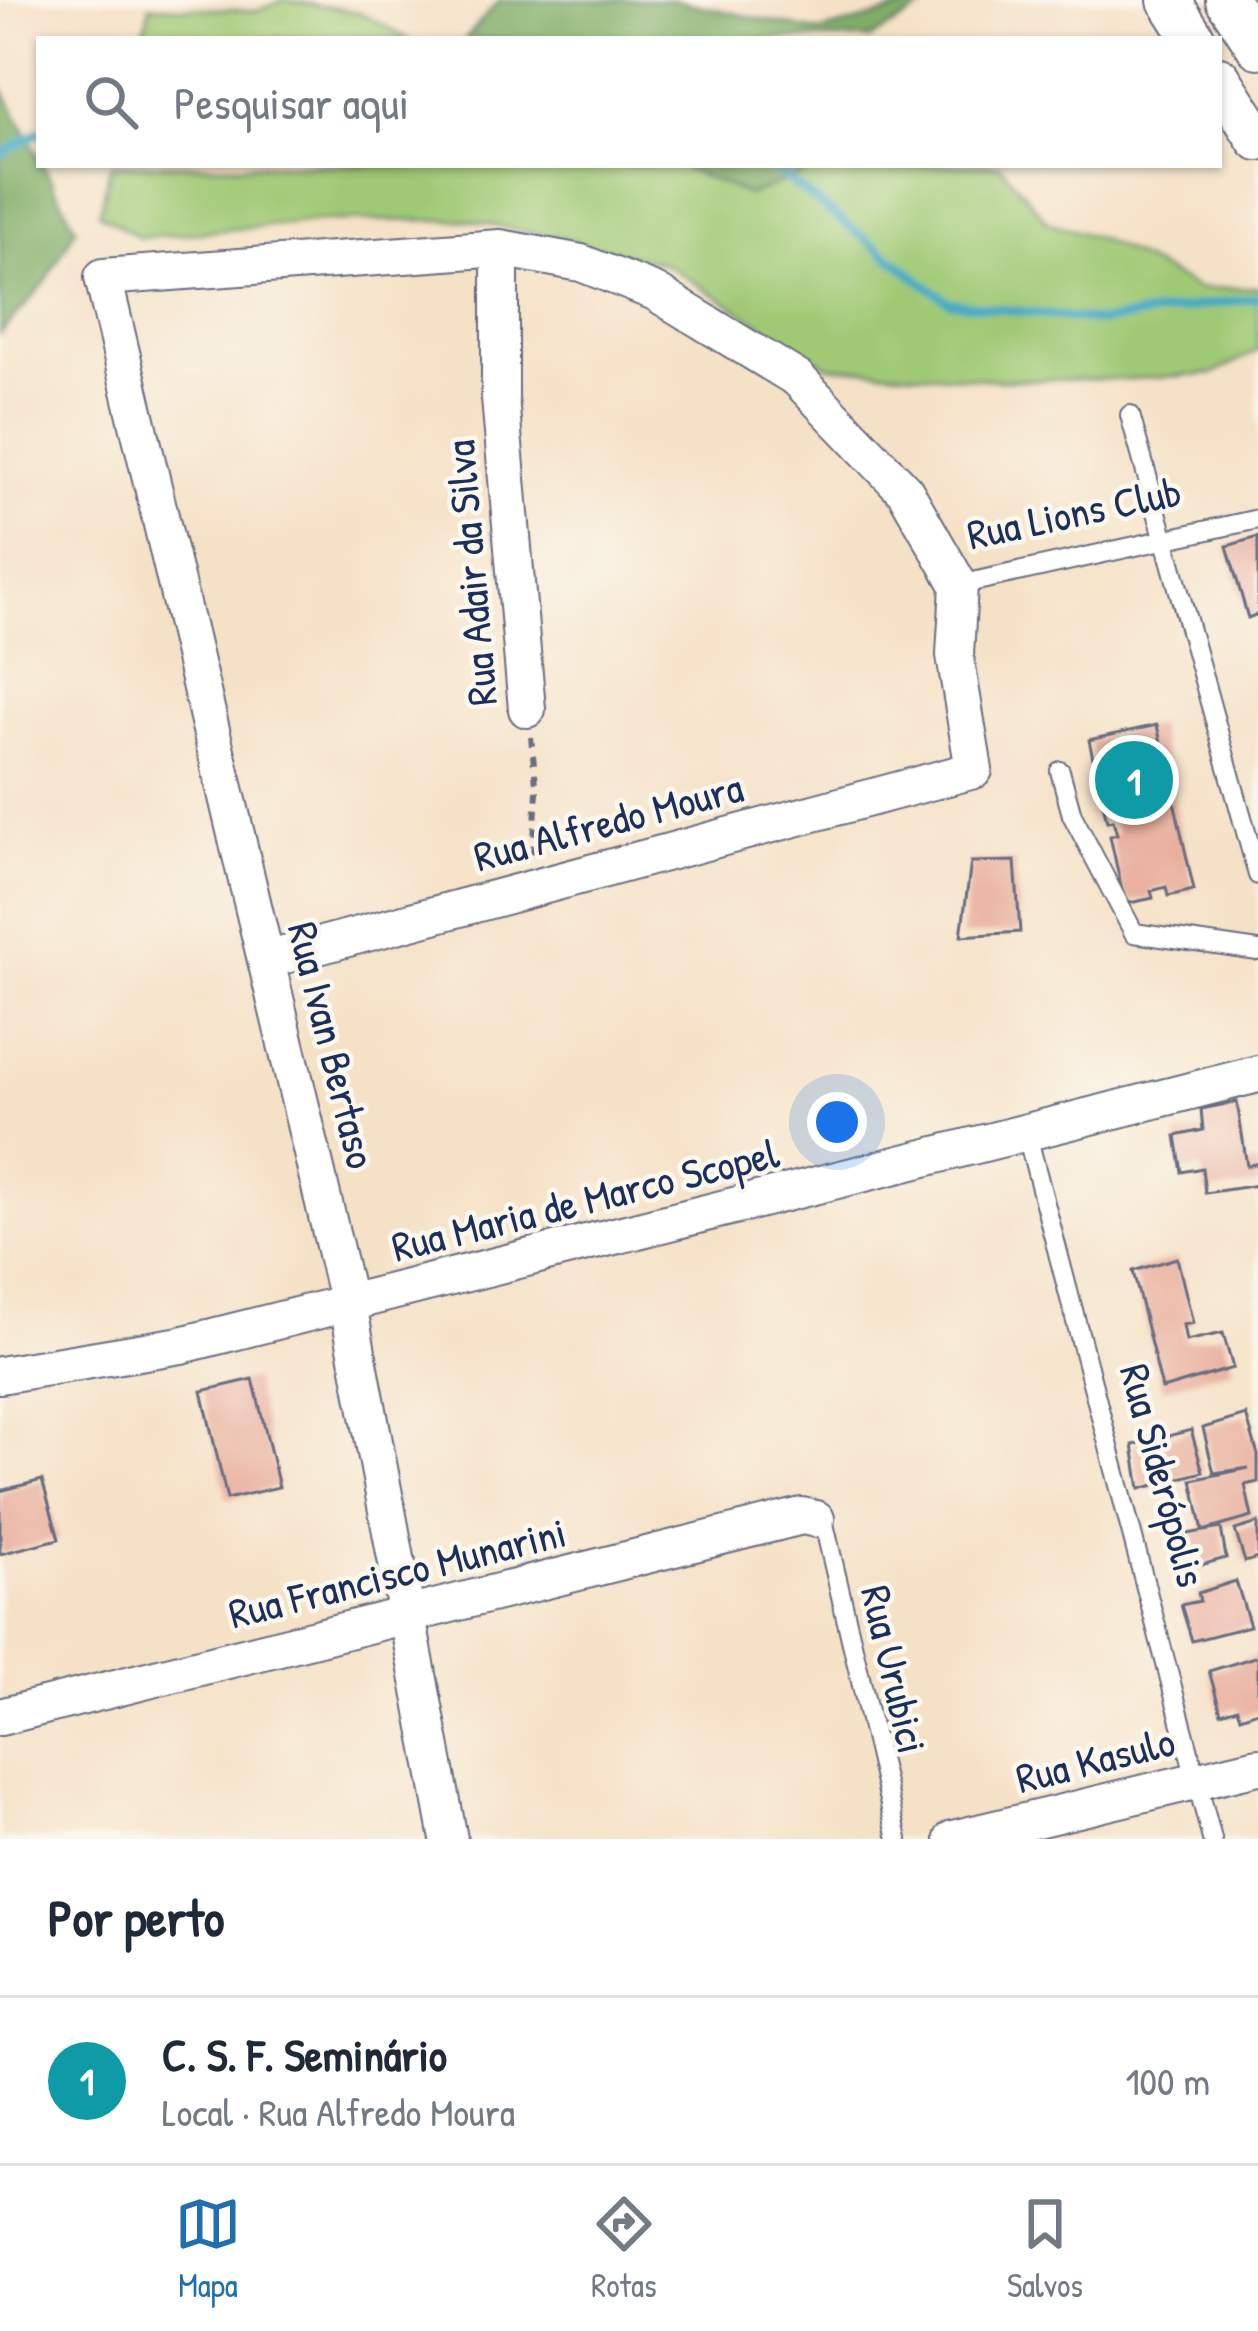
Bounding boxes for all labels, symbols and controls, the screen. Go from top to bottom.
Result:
search box [36,36,1222,168]
icon: search [78,69,144,135]
text: Pesquisar aqui [174,72,409,133]
street label: Rua Adair da Silva [430,438,510,708]
street label: Rua Lions Club [962,462,1186,562]
pin: 1 [1095,735,1173,825]
street label: Rua Alfredo Moura [467,758,749,884]
street label: Rua Ivan Bertaso [275,916,391,1174]
your location [807,1092,867,1152]
street label: Rua Maria de Marco Scopel [386,1123,785,1275]
street label: Rua Siderópolis [1107,1357,1221,1593]
street label: Rua Francisco Munarini [223,1503,571,1641]
street label: Rua Urubici [848,1580,942,1758]
street label: Rua Kasulo [1010,1712,1180,1806]
text: Por perto [48,1883,224,1952]
text: C. S. F. Seminário [162,2024,447,2085]
text: 1 [80,2054,94,2107]
text: 100 m [1125,2054,1210,2107]
text: Local · Rua Alfredo Moura [162,2085,515,2138]
tab: Mapa [175,2191,241,2307]
tab: Rotas [591,2191,657,2307]
tab: Salvos [1007,2191,1083,2307]

